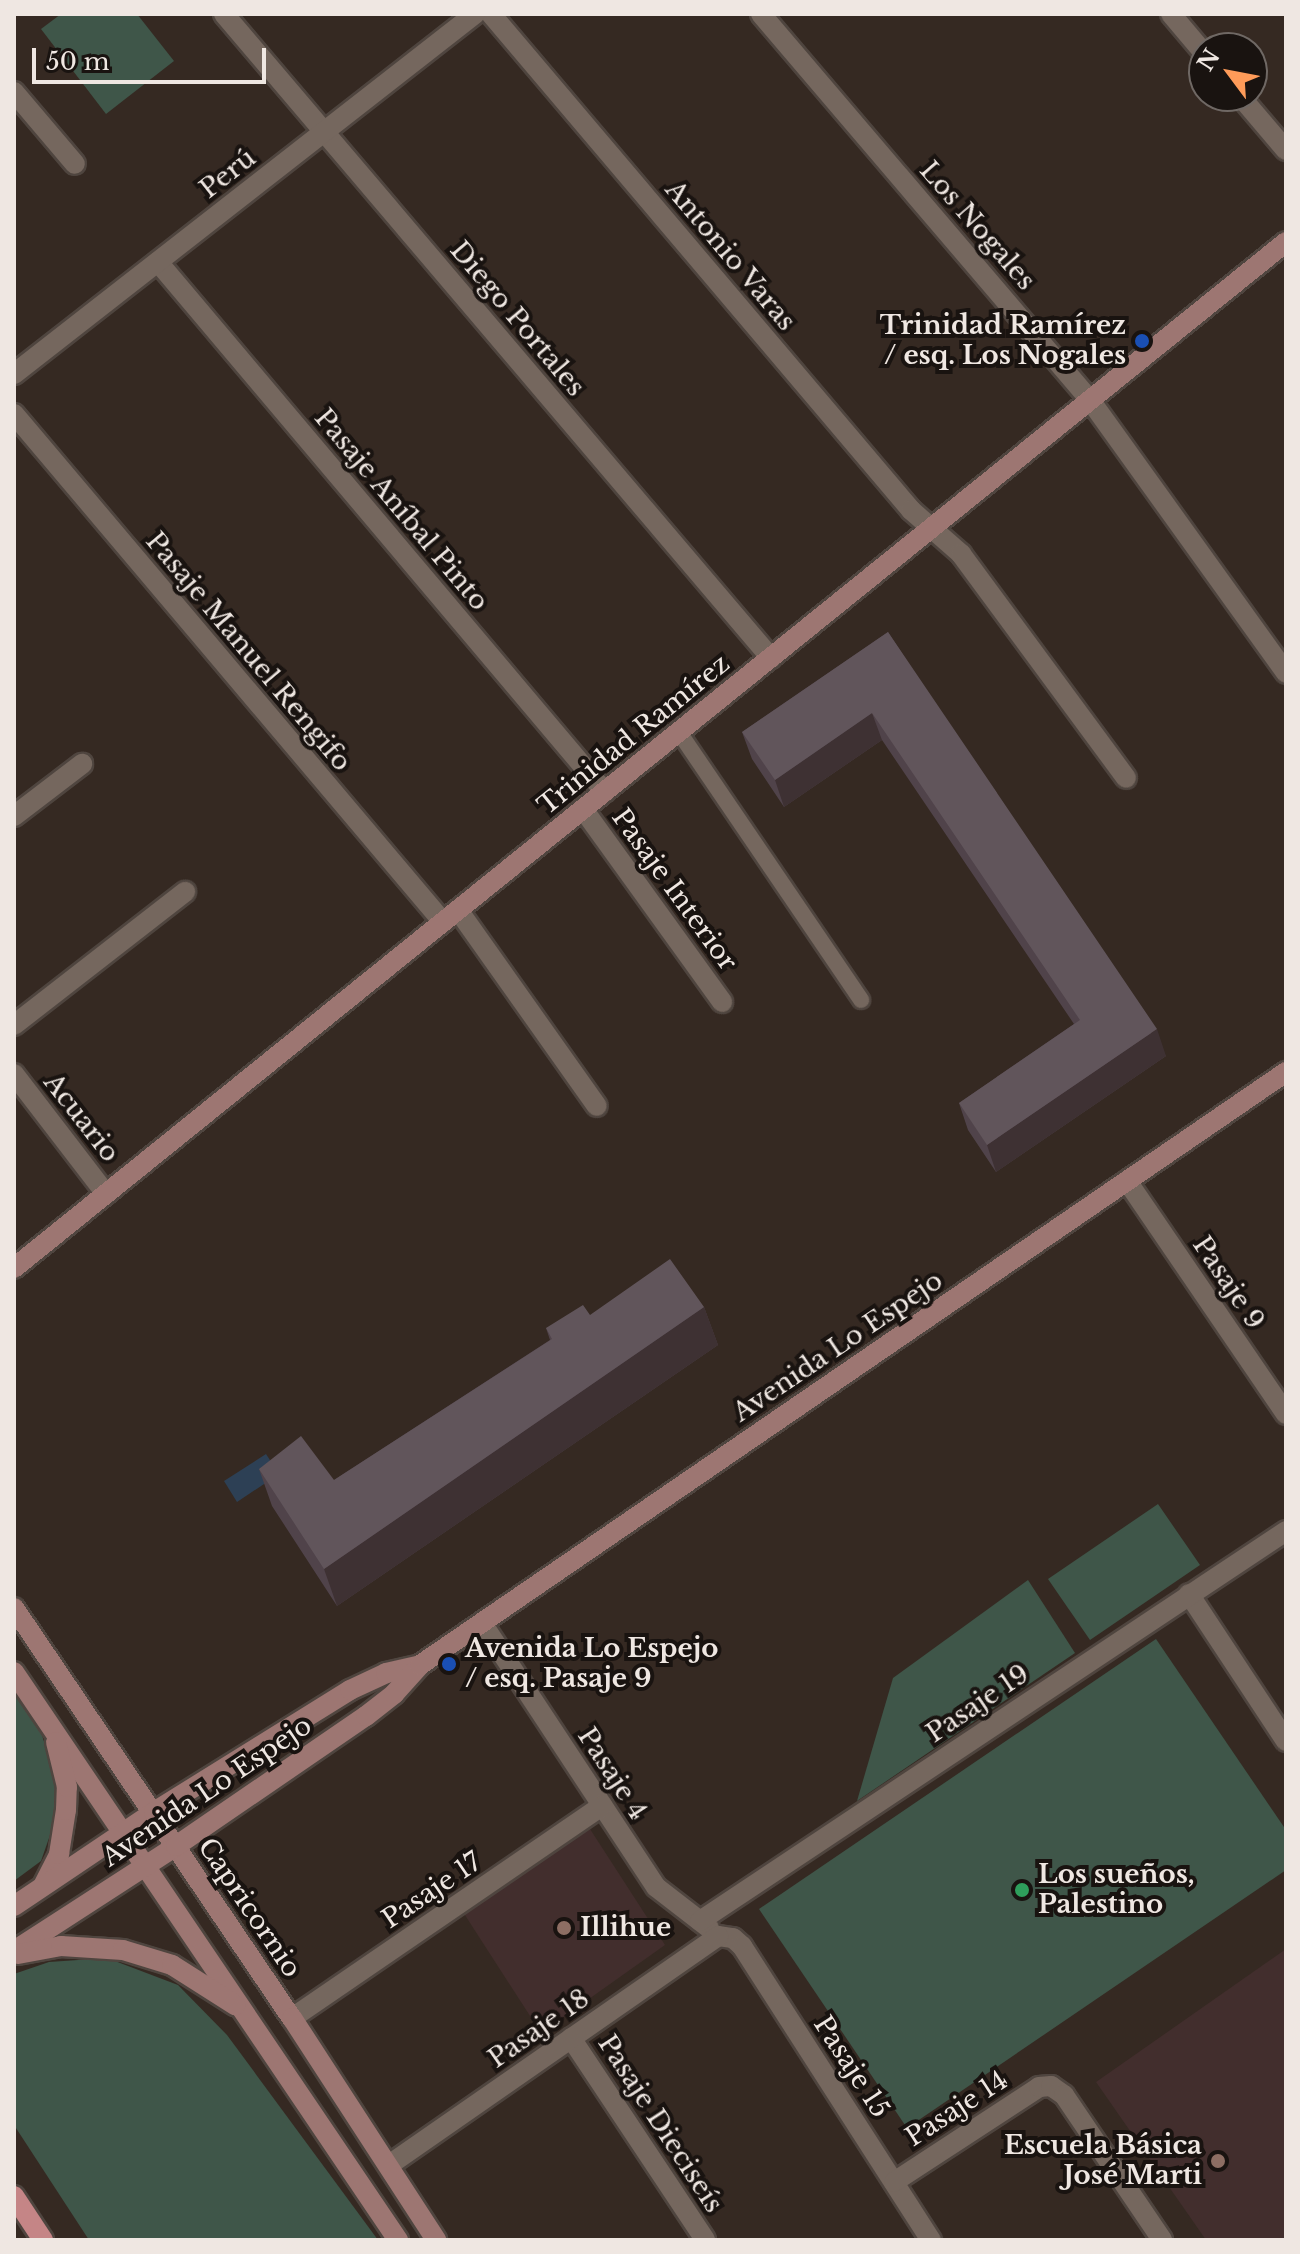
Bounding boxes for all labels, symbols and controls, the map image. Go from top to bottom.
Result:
scale bar [36,32,270,82]
north arrow [1188,32,1268,112]
text: N [1192,44,1226,76]
text: 50 m [46,47,109,76]
street label: Perú [194,143,262,205]
street label: Los Nogales [913,155,1041,297]
street label: Antonio Varas [658,174,802,338]
street label: Diego Portales [443,235,591,403]
place label: Trinidad Ramírez / esq. Los Nogales [880,310,1126,372]
marker: Trinidad Ramírez / esq. Los Nogales [1133,332,1151,350]
street label: Pasaje Aníbal Pinto [307,403,495,617]
street label: Pasaje Manuel Rengifo [139,526,357,778]
street label: Trinidad Ramírez [532,648,736,822]
street label: Pasaje Interior [605,803,743,977]
street label: Acuario [37,1068,125,1168]
street label: Pasaje 9 [1186,1231,1270,1335]
street label: Avenida Lo Espejo [727,1265,949,1429]
place label: Avenida Lo Espejo / esq. Pasaje 9 [465,1633,718,1694]
marker: Avenida Lo Espejo / esq. Pasaje 9 [440,1655,458,1673]
street label: Pasaje 19 [921,1658,1035,1750]
street label: Avenida Lo Espejo [96,1710,318,1874]
street label: Pasaje 4 [571,1722,653,1826]
street label: Capricornio [191,1832,307,1984]
street label: Pasaje 17 [376,1846,488,1936]
place label: Los sueños, Palestino [1038,1859,1195,1920]
marker: Los sueños, Palestino [1013,1881,1031,1899]
place label: Illihue [580,1912,671,1944]
marker: Illihue [555,1919,573,1937]
street label: Pasaje 18 [483,1983,595,2075]
street label: Pasaje 15 [807,2010,895,2124]
street label: Pasaje Dieciseís [591,2029,729,2219]
street label: Pasaje 14 [900,2065,1014,2153]
place label: Escuela Básica José Marti [1004,2130,1202,2192]
marker: Escuela Básica José Marti [1209,2152,1227,2170]

